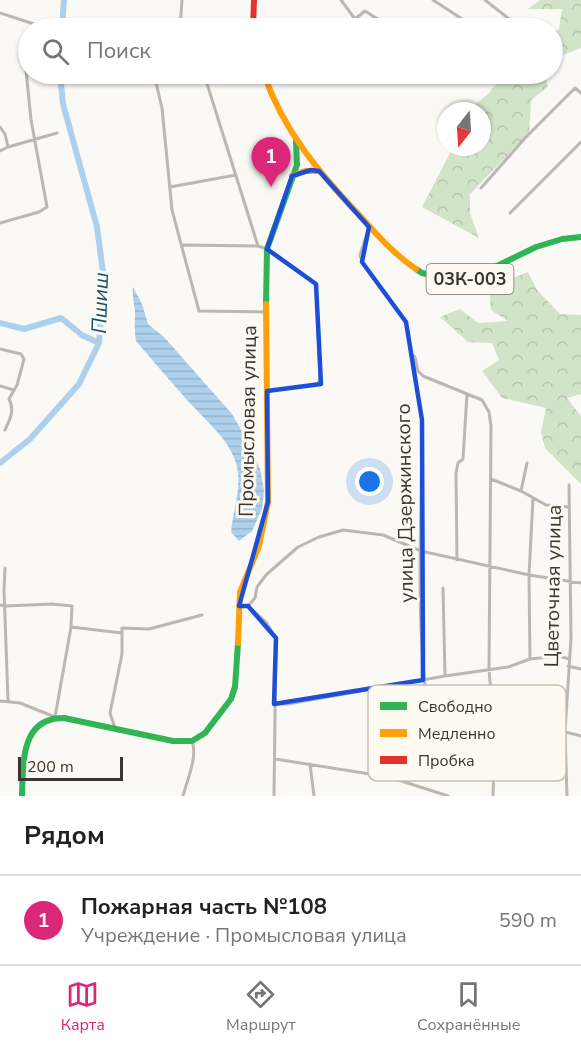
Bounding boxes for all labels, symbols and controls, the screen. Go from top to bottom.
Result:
search box [18,18,563,84]
icon: search [39,35,72,68]
text: Поиск [87,36,151,66]
north arrow [437,102,491,156]
pin: 1 [252,138,290,187]
road number: 03К-003 [426,264,514,294]
water label: Пшиш [85,272,115,334]
street label: Промысловая улица [233,325,263,517]
street label: улица Дзержинского [390,403,420,603]
your location [355,467,384,496]
street label: Цветочная улица [538,504,568,668]
legend [368,685,566,781]
text: Свободно [418,696,493,718]
text: Медленно [418,723,496,745]
text: Пробка [418,750,475,772]
scale bar [18,754,123,782]
text: 200 m [27,756,74,778]
text: Рядом [24,818,105,853]
text: Пожарная часть №108 [81,892,327,922]
text: 1 [38,907,50,934]
text: 590 m [499,907,557,934]
text: Учреждение · Промысловая улица [81,922,407,949]
tab: Карта [61,978,105,1036]
tab: Маршрут [226,978,296,1036]
tab: Сохранённые [417,978,520,1036]

